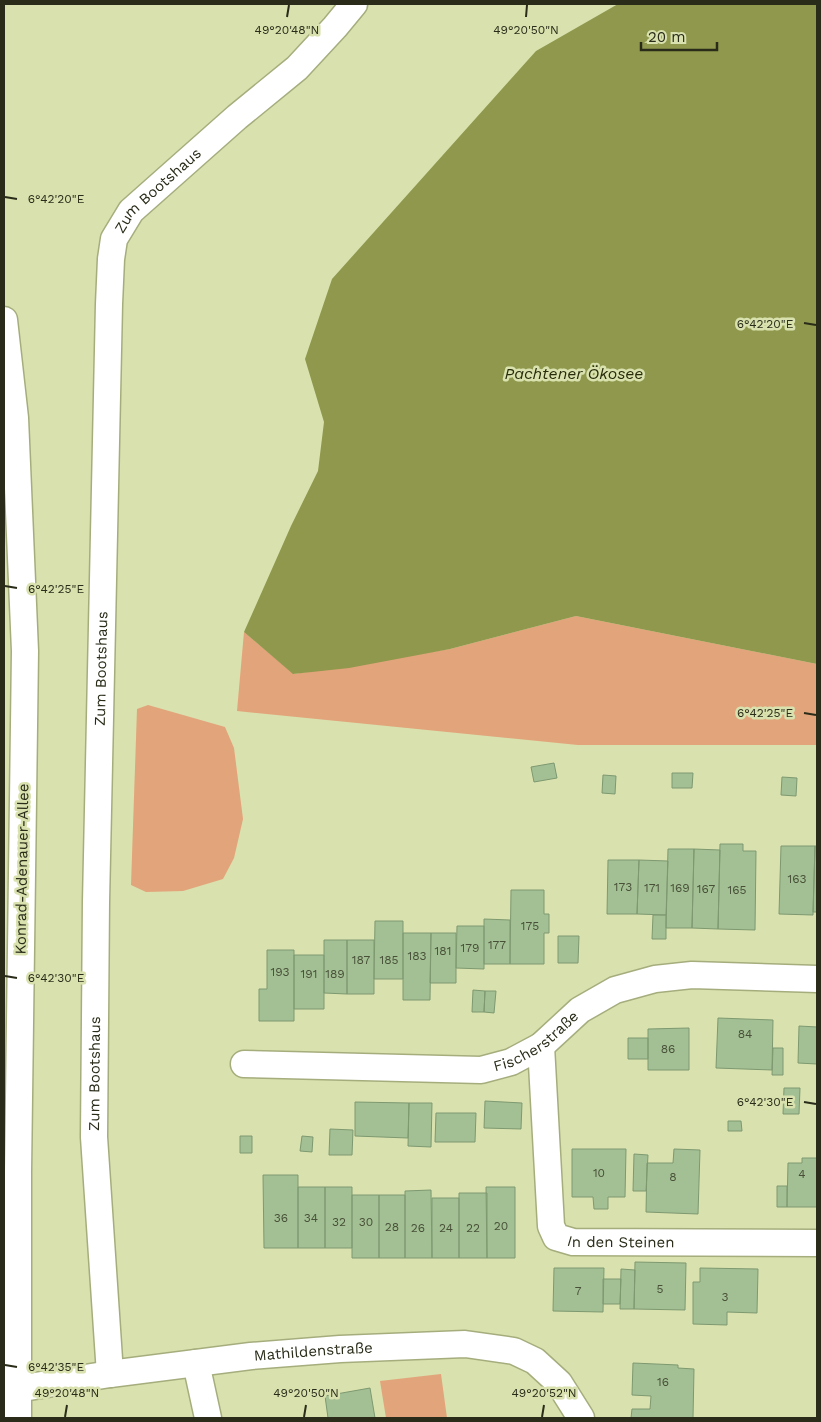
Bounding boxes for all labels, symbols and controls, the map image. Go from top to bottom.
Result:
scale bar [641,20,717,52]
text: 49°20'48"N [255,23,319,37]
text: 49°20'50"N [493,23,559,37]
text: 20 m [648,28,686,46]
street label: Zum Bootshaus [111,144,205,236]
text: 6°42'20"E [28,192,85,206]
text: 6°42'20"E [737,317,794,331]
water label: Pachtener Ökosee [505,364,643,383]
text: 6°42'25"E [28,582,84,596]
street label: Zum Bootshaus [91,611,111,726]
text: 6°42'25"E [737,706,793,720]
street label: Konrad-Adenauer-Allee [12,783,32,955]
house number: 163 [788,872,806,886]
house number: 173 [614,880,632,894]
house number: 171 [644,881,660,895]
house number: 169 [670,881,690,895]
house number: 167 [697,882,716,896]
house number: 165 [728,883,746,897]
house number: 175 [521,919,539,933]
house number: 177 [488,938,506,952]
house number: 179 [461,941,479,955]
house number: 181 [435,944,451,958]
house number: 183 [408,949,426,963]
house number: 187 [352,953,370,967]
house number: 185 [379,953,399,967]
house number: 193 [271,965,289,979]
house number: 191 [301,967,317,981]
house number: 189 [325,967,345,981]
text: 6°42'30"E [28,971,85,985]
street label: Fischerstraße [491,1007,582,1075]
street label: Zum Bootshaus [85,1016,104,1131]
house number: 84 [738,1027,752,1041]
house number: 86 [661,1042,675,1056]
text: 6°42'30"E [737,1095,794,1109]
house number: 10 [593,1166,605,1180]
house number: 4 [798,1167,806,1181]
house number: 8 [669,1170,677,1184]
house number: 36 [274,1211,288,1225]
house number: 34 [304,1211,318,1225]
house number: 32 [332,1215,346,1229]
house number: 30 [359,1215,373,1229]
house number: 20 [494,1219,508,1233]
house number: 28 [385,1220,399,1234]
house number: 26 [411,1221,425,1235]
house number: 24 [439,1221,453,1235]
house number: 22 [466,1221,480,1235]
street label: In den Steinen [565,1232,675,1251]
house number: 5 [657,1282,664,1296]
house number: 7 [575,1284,582,1298]
house number: 3 [722,1290,729,1304]
street label: Mathildenstraße [253,1339,373,1365]
text: 6°42'35"E [28,1360,84,1374]
house number: 16 [657,1375,669,1389]
text: 49°20'48"N [35,1386,99,1400]
text: 49°20'50"N [273,1386,339,1400]
text: 49°20'52"N [511,1386,577,1400]

